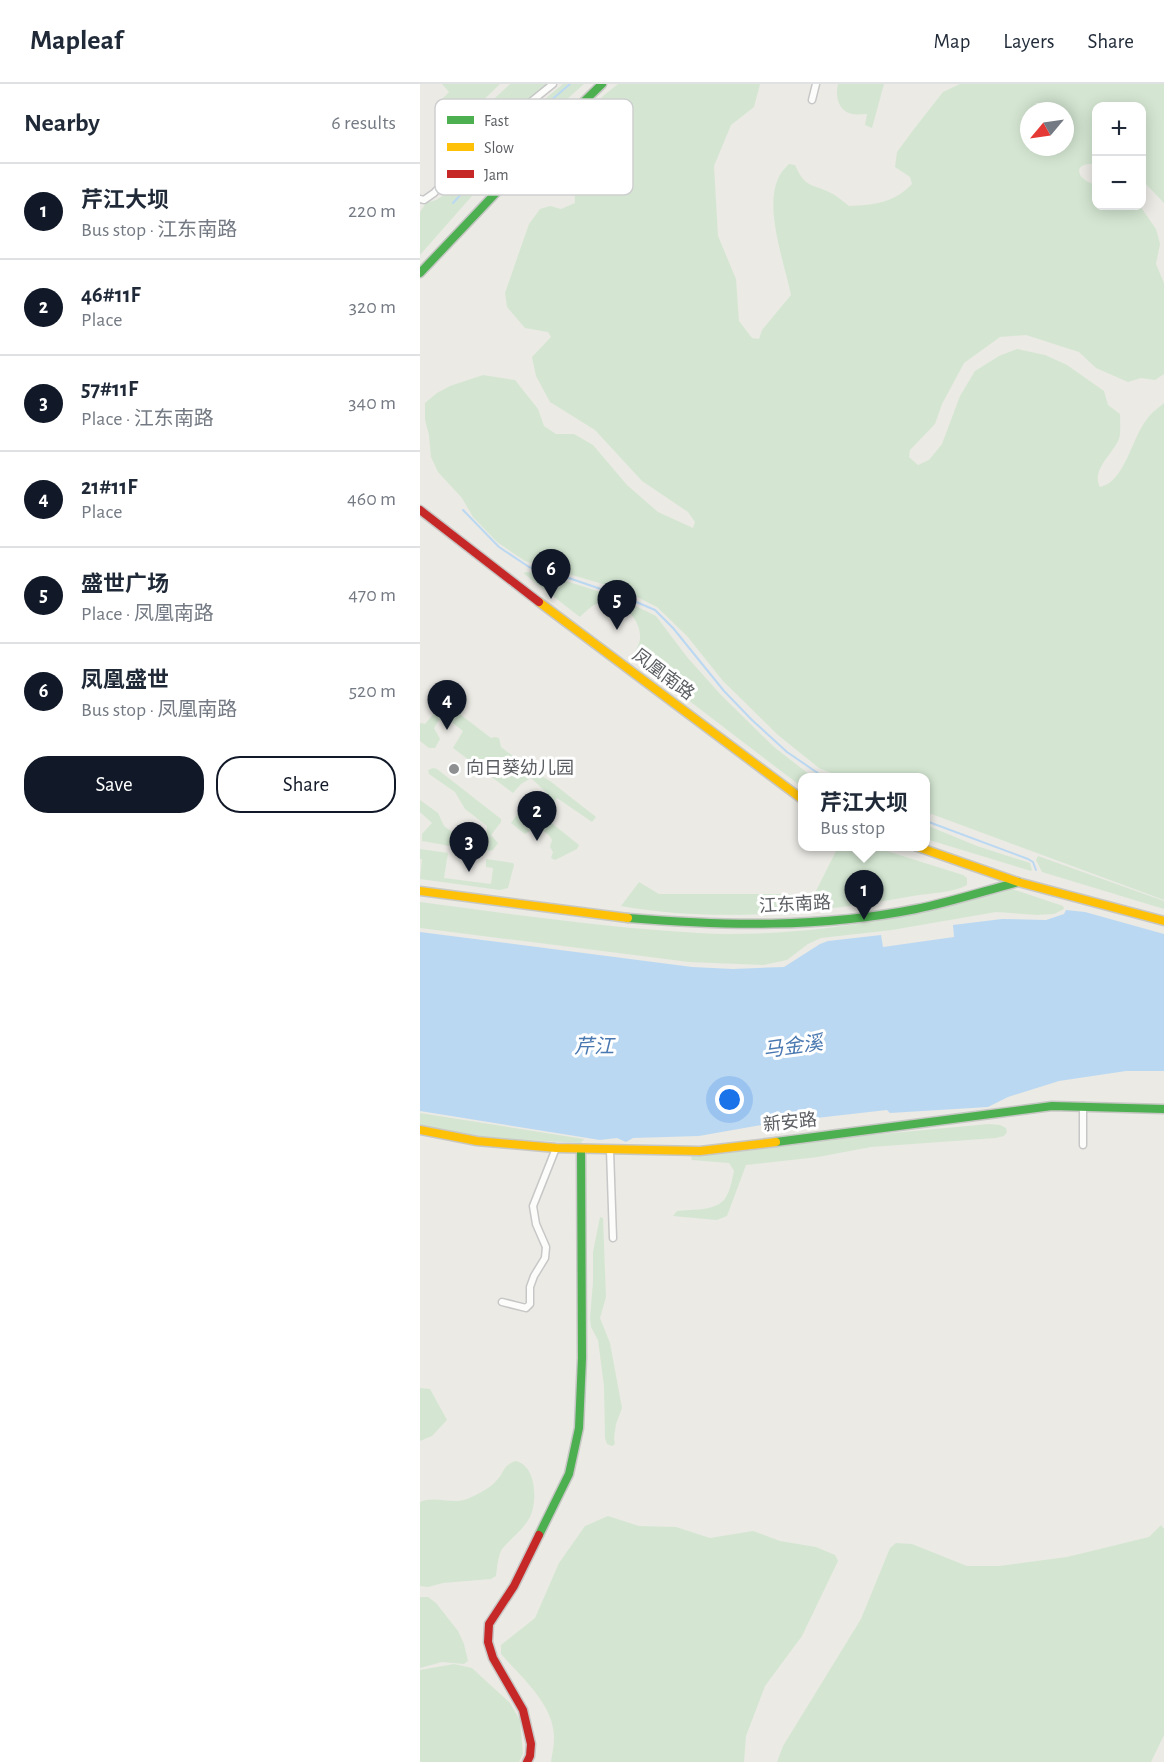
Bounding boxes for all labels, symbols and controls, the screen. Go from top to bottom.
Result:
text: Mapleaf [30,27,123,55]
text: Map [934,31,970,52]
text: Layers [1003,31,1054,52]
text: Share [1087,31,1134,52]
legend [435,99,633,195]
north arrow [1020,102,1074,156]
map controls [1092,102,1146,210]
button: + [1092,102,1146,156]
text: Nearby [24,110,100,136]
text: 6 results [331,113,396,133]
text: Fast [484,113,509,129]
text: Slow [484,140,514,156]
button: − [1092,156,1146,210]
text: Jam [484,167,509,183]
text: 芹江大坝 [81,189,169,211]
text: 1 [40,201,47,221]
text: 220 m [348,201,396,221]
text: Bus stop · 江东南路 [81,220,237,240]
text: 46#11F [81,284,141,306]
text: 2 [39,297,48,317]
text: 320 m [349,297,396,317]
text: Place [81,310,122,330]
text: 57#11F [81,378,138,400]
text: 3 [39,393,48,413]
text: 340 m [348,393,396,413]
text: Place · 江东南路 [81,409,214,429]
text: 21#11F [81,476,137,498]
text: 4 [38,489,49,509]
text: 460 m [347,489,396,509]
text: Place [81,502,122,522]
pin: 6 [532,550,570,599]
text: 盛世广场 [81,573,169,595]
pin: 5 [598,580,636,630]
text: 5 [39,585,48,605]
text: 470 m [348,585,396,605]
text: Place · 凤凰南路 [81,604,214,624]
street label: 凤凰南路 [629,645,698,704]
text: 凤凰盛世 [81,669,169,691]
pin: 4 [428,680,466,730]
text: 6 [39,681,48,701]
text: 520 m [349,681,396,701]
text: Bus stop · 凤凰南路 [81,700,237,720]
button: Save [24,756,204,813]
button: Share [216,756,396,813]
place label: 向日葵幼儿园 [466,758,574,778]
marker: 向日葵幼儿园 [447,762,461,776]
popup [798,773,930,851]
pin: 2 [518,792,556,841]
text: 芹江大坝 [820,792,908,814]
text: Bus stop [820,818,885,838]
pin: 3 [449,822,488,872]
pin: 1 [844,870,884,920]
street label: 江东南路 [758,892,831,916]
water label: 马金溪 [762,1032,826,1061]
water label: 芹江 [574,1036,616,1057]
your location [715,1085,744,1114]
street label: 新安路 [762,1109,818,1135]

